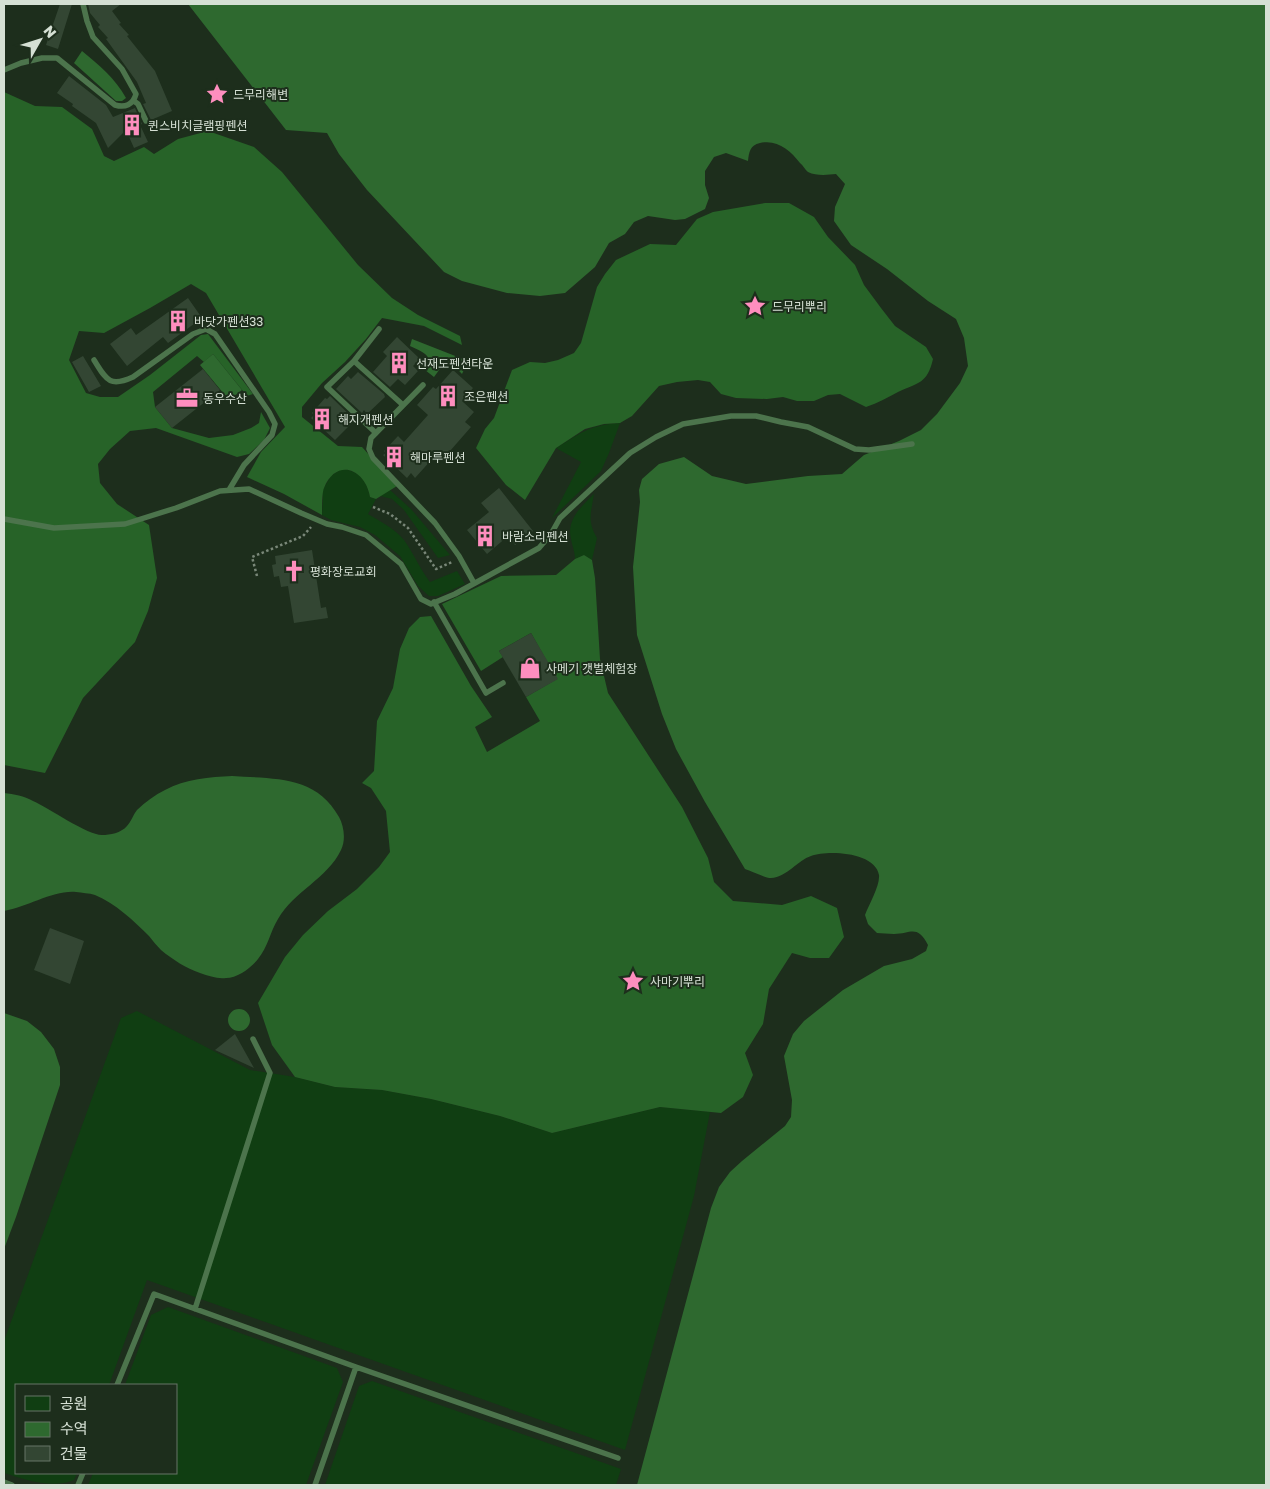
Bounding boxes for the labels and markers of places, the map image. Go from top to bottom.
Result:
place icon: 드무리해변 [204,81,230,107]
place label: 드무리해변 [233,87,288,102]
building icon: 퀸스비치글램핑펜션 [119,112,145,138]
place label: 퀸스비치글램핑펜션 [148,118,247,133]
place icon: 드무리뿌리 [742,293,768,319]
place label: 드무리뿌리 [772,299,827,314]
building icon: 바닷가펜션33 [165,308,191,334]
place label: 바닷가펜션33 [194,314,263,329]
building icon: 선재도펜션타운 [386,350,412,376]
place label: 선재도펜션타운 [416,356,493,371]
building icon: 조은펜션 [435,383,461,409]
office icon: 동우수산 [174,385,200,411]
place label: 조은펜션 [464,389,508,404]
place label: 동우수산 [203,391,247,406]
building icon: 해지개펜션 [309,406,335,432]
place label: 해지개펜션 [338,412,393,427]
building icon: 해마루펜션 [381,444,407,470]
place label: 해마루펜션 [410,450,465,465]
building icon: 바람소리펜션 [472,523,498,549]
place label: 바람소리펜션 [502,529,568,544]
church icon: 평화장로교회 [281,558,307,584]
place label: 평화장로교회 [310,564,376,579]
shop icon: 사메기 갯벌체험장 [517,655,543,681]
place label: 사메기 갯벌체험장 [546,661,637,676]
place icon: 사마기뿌리 [620,968,646,994]
place label: 사마기뿌리 [650,974,705,989]

